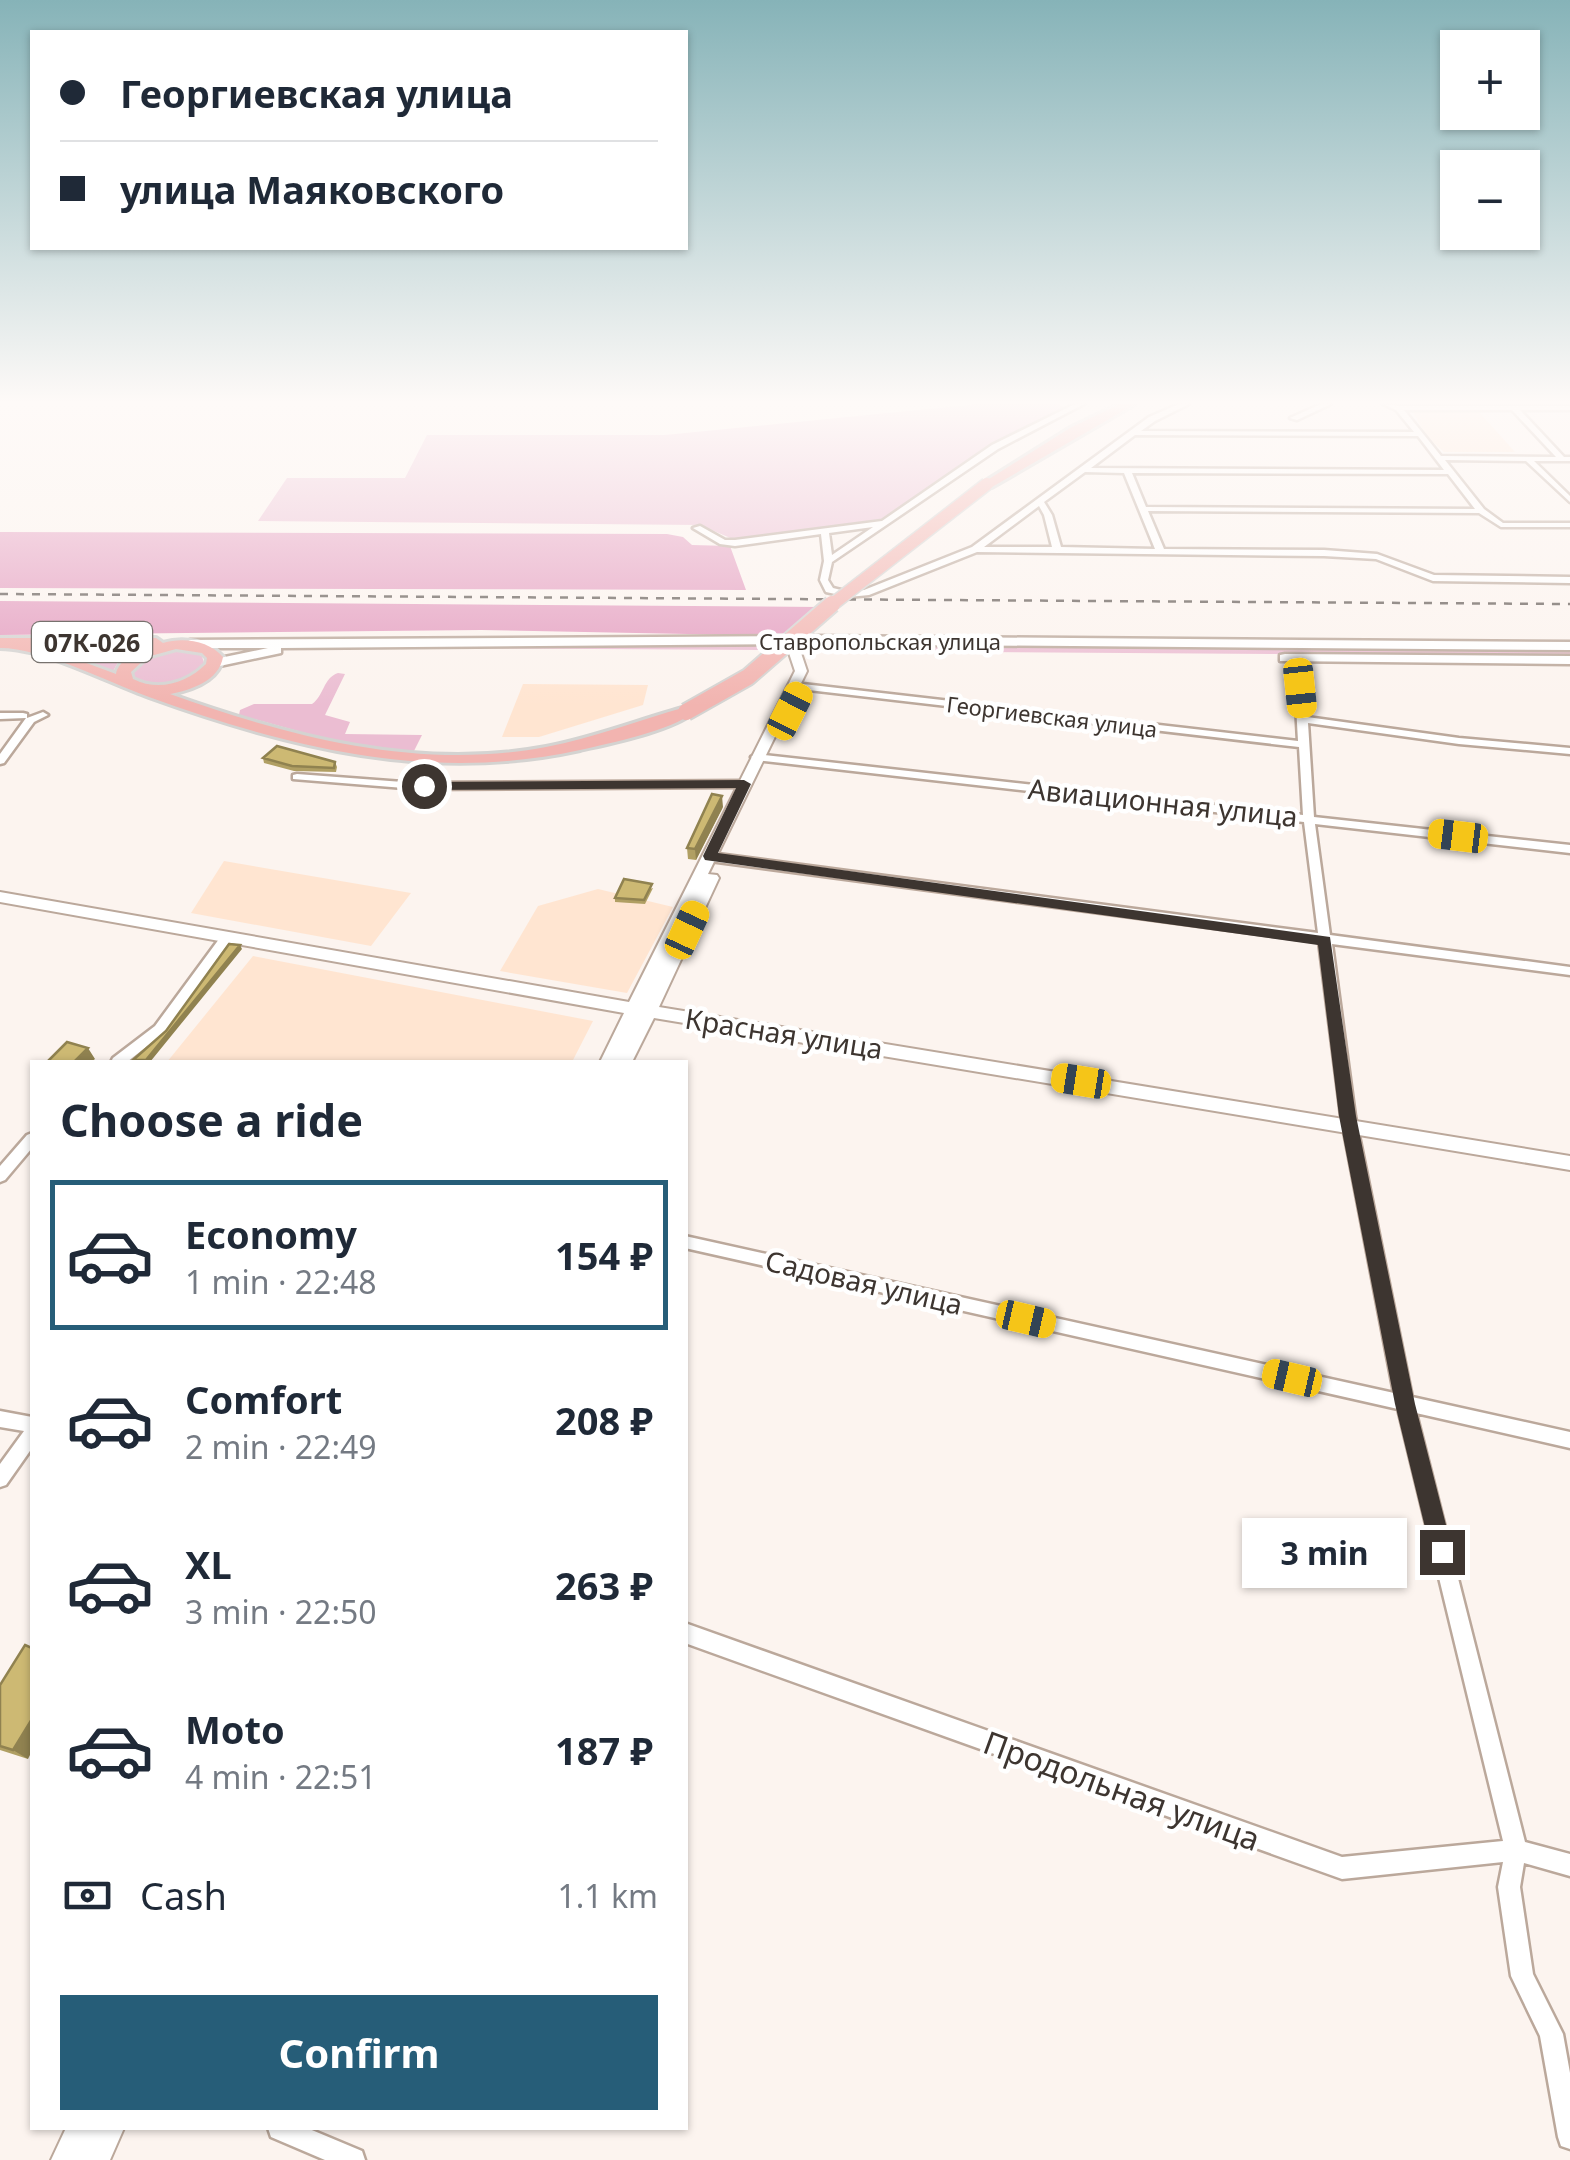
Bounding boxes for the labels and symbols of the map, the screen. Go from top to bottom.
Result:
road number: 07К-026 [32,622,152,662]
street label: Ставропольская улица [759,626,1001,656]
car [1282,657,1318,719]
car [763,677,817,745]
street label: Георгиевская улица [945,688,1159,744]
route start [402,764,447,809]
street label: Авиационная улица [1026,769,1300,835]
car [1426,817,1490,855]
car [661,896,713,964]
street label: Красная улица [683,999,885,1067]
car [1049,1061,1113,1101]
street label: Садовая улица [762,1241,966,1323]
car [993,1298,1059,1340]
car [1259,1357,1325,1399]
callout: 3 min [1242,1517,1407,1587]
route end [1420,1530,1465,1575]
street label: Продольная улица [978,1720,1266,1860]

